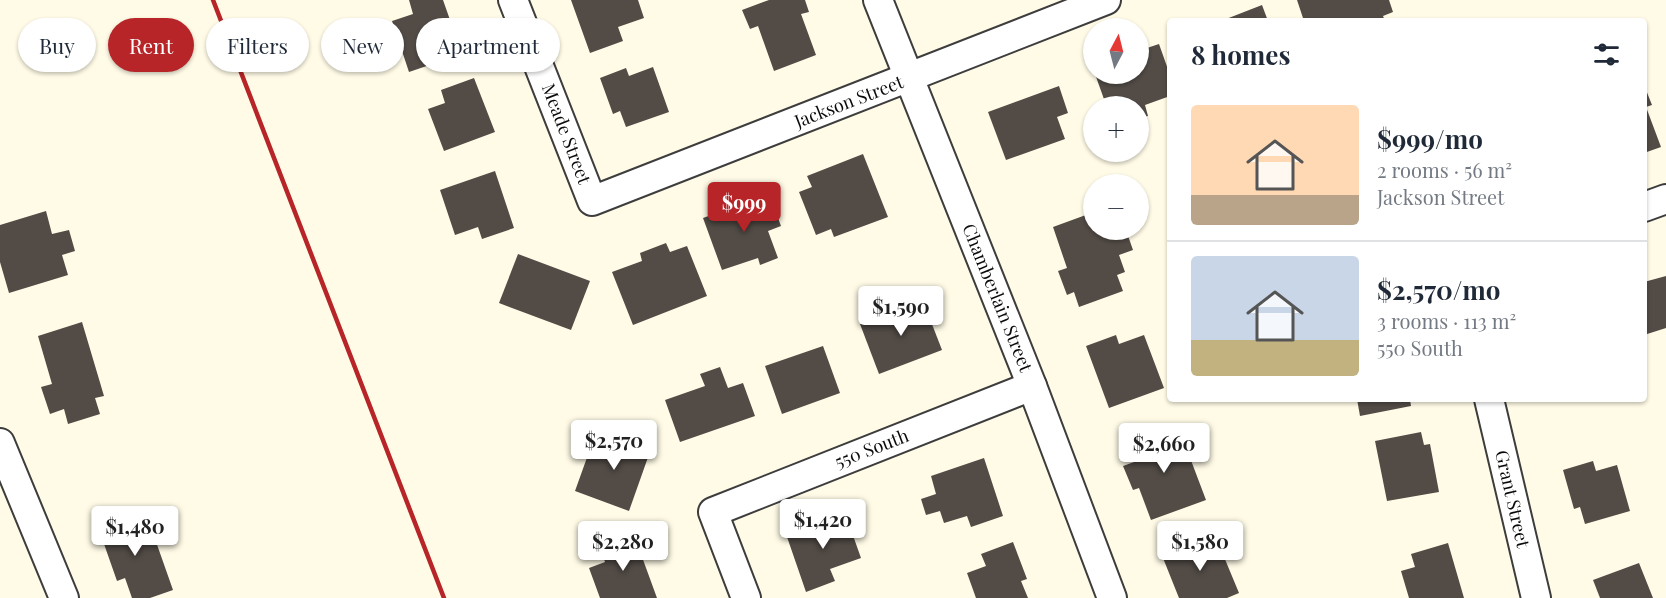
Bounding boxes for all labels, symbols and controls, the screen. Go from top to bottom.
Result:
chip: Buy [18,18,96,72]
chip: Rent [108,18,194,72]
chip: Filters [206,18,309,72]
chip: New [321,18,404,72]
chip: Apartment [416,18,560,72]
north arrow [1083,18,1149,84]
map controls [1083,18,1149,240]
text: 8 homes [1191,37,1290,72]
icon: filters [1590,38,1623,71]
street label: Jackson Street [790,69,907,133]
street label: Meade Street [537,80,597,188]
button: + [1083,96,1149,162]
text: $999/mo [1377,121,1483,156]
icon: home [1239,129,1311,201]
text: 2 rooms · 56 m² [1377,156,1512,183]
button: − [1083,174,1149,240]
pin: $999 [708,182,780,233]
text: Jackson Street [1377,183,1504,210]
text: $999 [722,188,766,215]
street label: Chamberlain Street [957,220,1039,376]
text: $2,570/mo [1377,272,1501,307]
icon: home [1239,280,1311,352]
pin: $1,590 [852,286,950,337]
text: $1,590 [872,292,930,319]
text: 3 rooms · 113 m² [1377,307,1516,334]
text: 550 South [1377,334,1463,361]
pin: $2,570 [565,420,663,471]
street label: 550 South [831,423,912,473]
pin: $2,660 [1115,423,1213,474]
text: $2,570 [585,426,643,453]
text: $2,660 [1133,429,1195,456]
street label: Grant Street [1490,448,1536,550]
pin: $1,420 [774,499,872,550]
text: $1,420 [794,505,852,532]
pin: $1,480 [86,506,184,557]
text: $1,480 [105,512,165,539]
pin: $2,280 [574,521,672,572]
pin: $1,580 [1151,521,1249,572]
text: $2,280 [592,527,654,554]
text: $1,580 [1171,527,1229,554]

